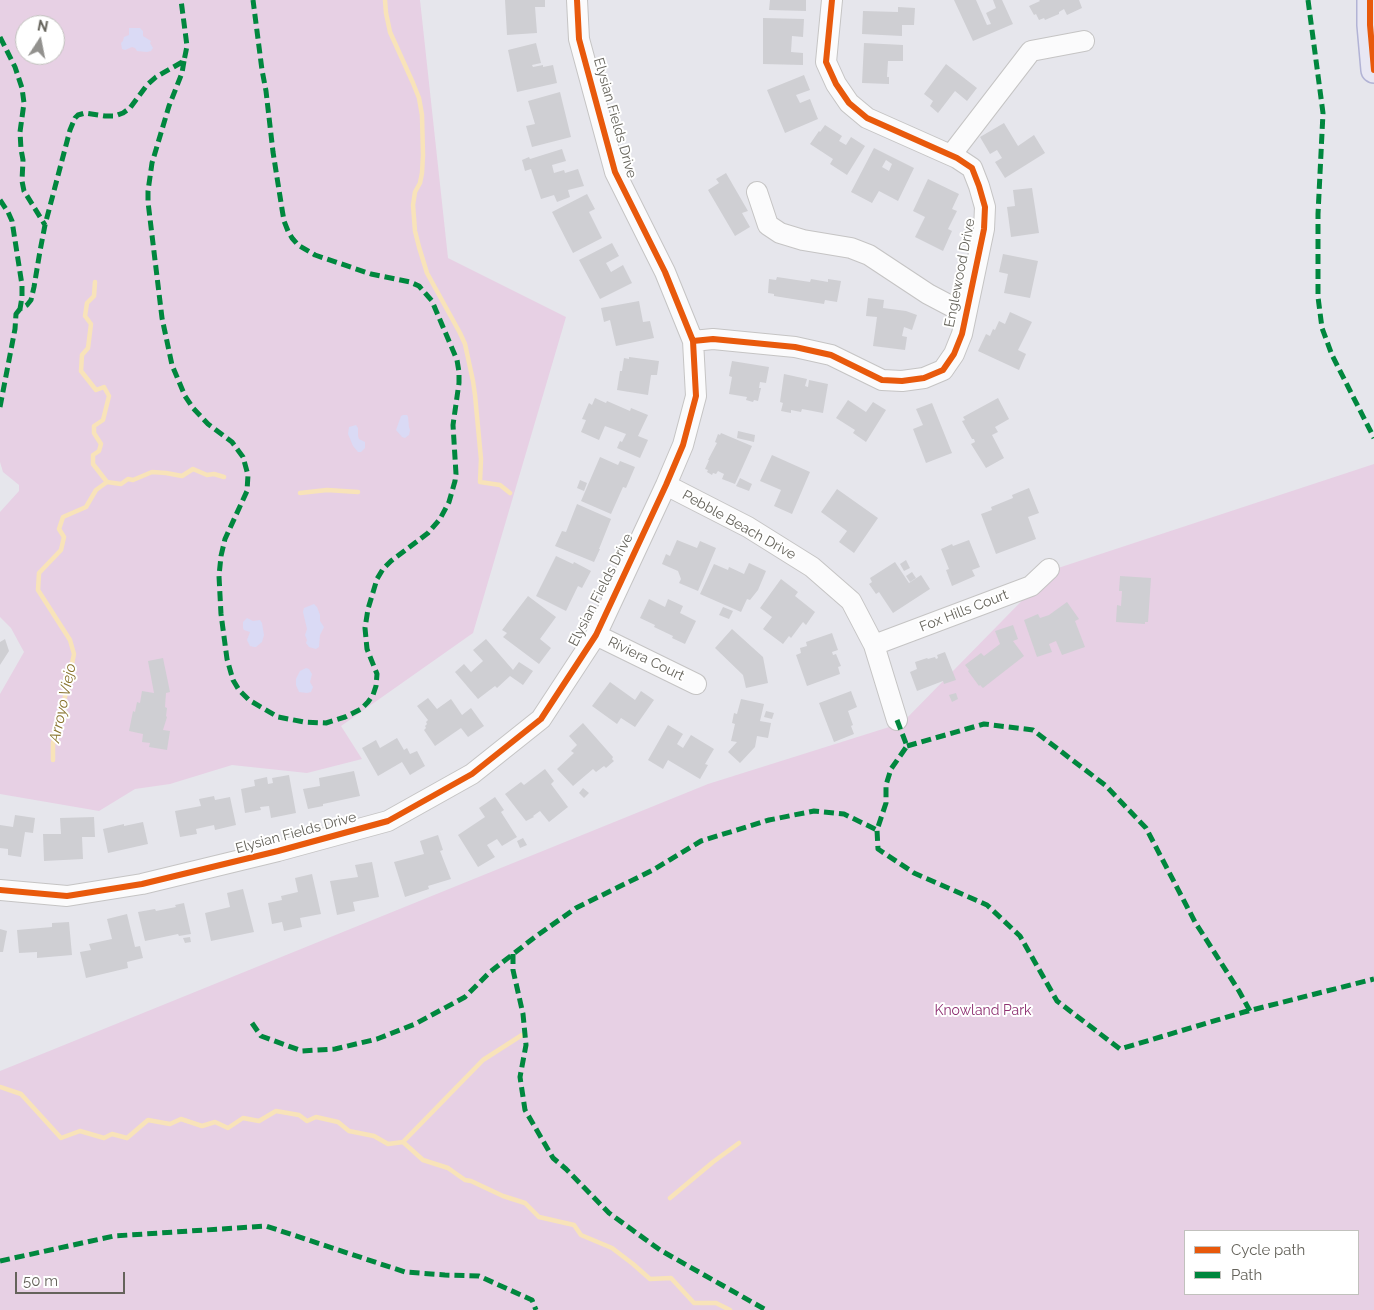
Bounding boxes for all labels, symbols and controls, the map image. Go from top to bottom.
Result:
north arrow [15,15,65,65]
text: N [36,17,49,35]
street label: Elysian Fields Drive [590,56,640,180]
street label: Englewood Drive [941,217,979,329]
street label: Pebble Beach Drive [679,487,799,563]
street label: Elysian Fields Drive [565,531,637,649]
street label: Fox Hills Court [917,586,1011,636]
street label: Riviera Court [605,633,687,685]
water label: Arroyo Viejo [46,662,80,744]
street label: Elysian Fields Drive [234,809,358,857]
park label: Knowland Park [934,1003,1032,1019]
legend [1184,1230,1359,1295]
text: Cycle path [1231,1241,1305,1259]
scale bar [18,1262,128,1294]
text: Path [1231,1266,1262,1284]
text: 50 m [23,1272,58,1290]

